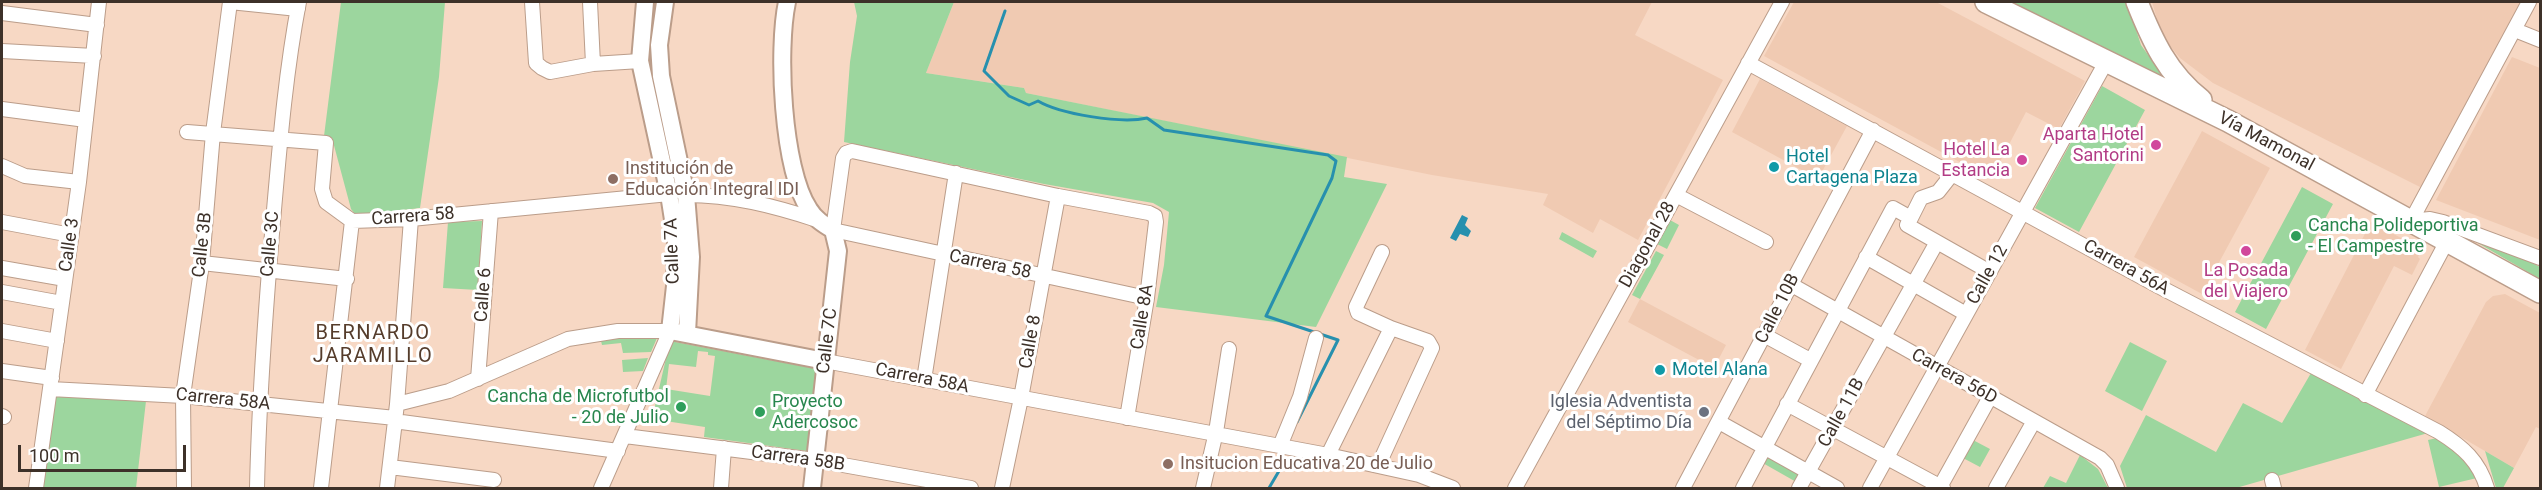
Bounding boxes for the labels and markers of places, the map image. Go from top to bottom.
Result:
place label: Aparta Hotel Santorini [2043,124,2144,166]
marker: Aparta Hotel Santorini [2149,138,2163,152]
place label: Hotel La Estancia [1941,139,2010,182]
place label: Hotel Cartagena Plaza [1786,146,1918,188]
marker: Hotel La Estancia [2015,153,2029,167]
place label: Institución de Educación Integral IDI [625,158,799,201]
marker: Hotel Cartagena Plaza [1767,160,1781,174]
marker: Institución de Educación Integral IDI [606,172,620,186]
place label: Cancha Polideportiva - El Campestre [2308,215,2479,258]
marker: Cancha Polideportiva - El Campestre [2289,229,2303,243]
marker: La Posada del Viajero [2239,244,2253,258]
place label: La Posada del Viajero [2204,260,2288,302]
place label: Motel Alana [1672,359,1768,381]
marker: Motel Alana [1653,363,1667,377]
place label: Cancha de Microfutbol - 20 de Julio [487,386,669,428]
place label: Proyecto Adercosoc [772,391,858,434]
place label: Iglesia Adventista del Séptimo Día [1550,391,1692,434]
marker: Cancha de Microfutbol - 20 de Julio [674,400,688,414]
marker: Proyecto Adercosoc [753,405,767,419]
marker: Iglesia Adventista del Séptimo Día [1697,405,1711,419]
place label: Insitucion Educativa 20 de Julio [1180,453,1433,475]
marker: Insitucion Educativa 20 de Julio [1161,457,1175,471]

